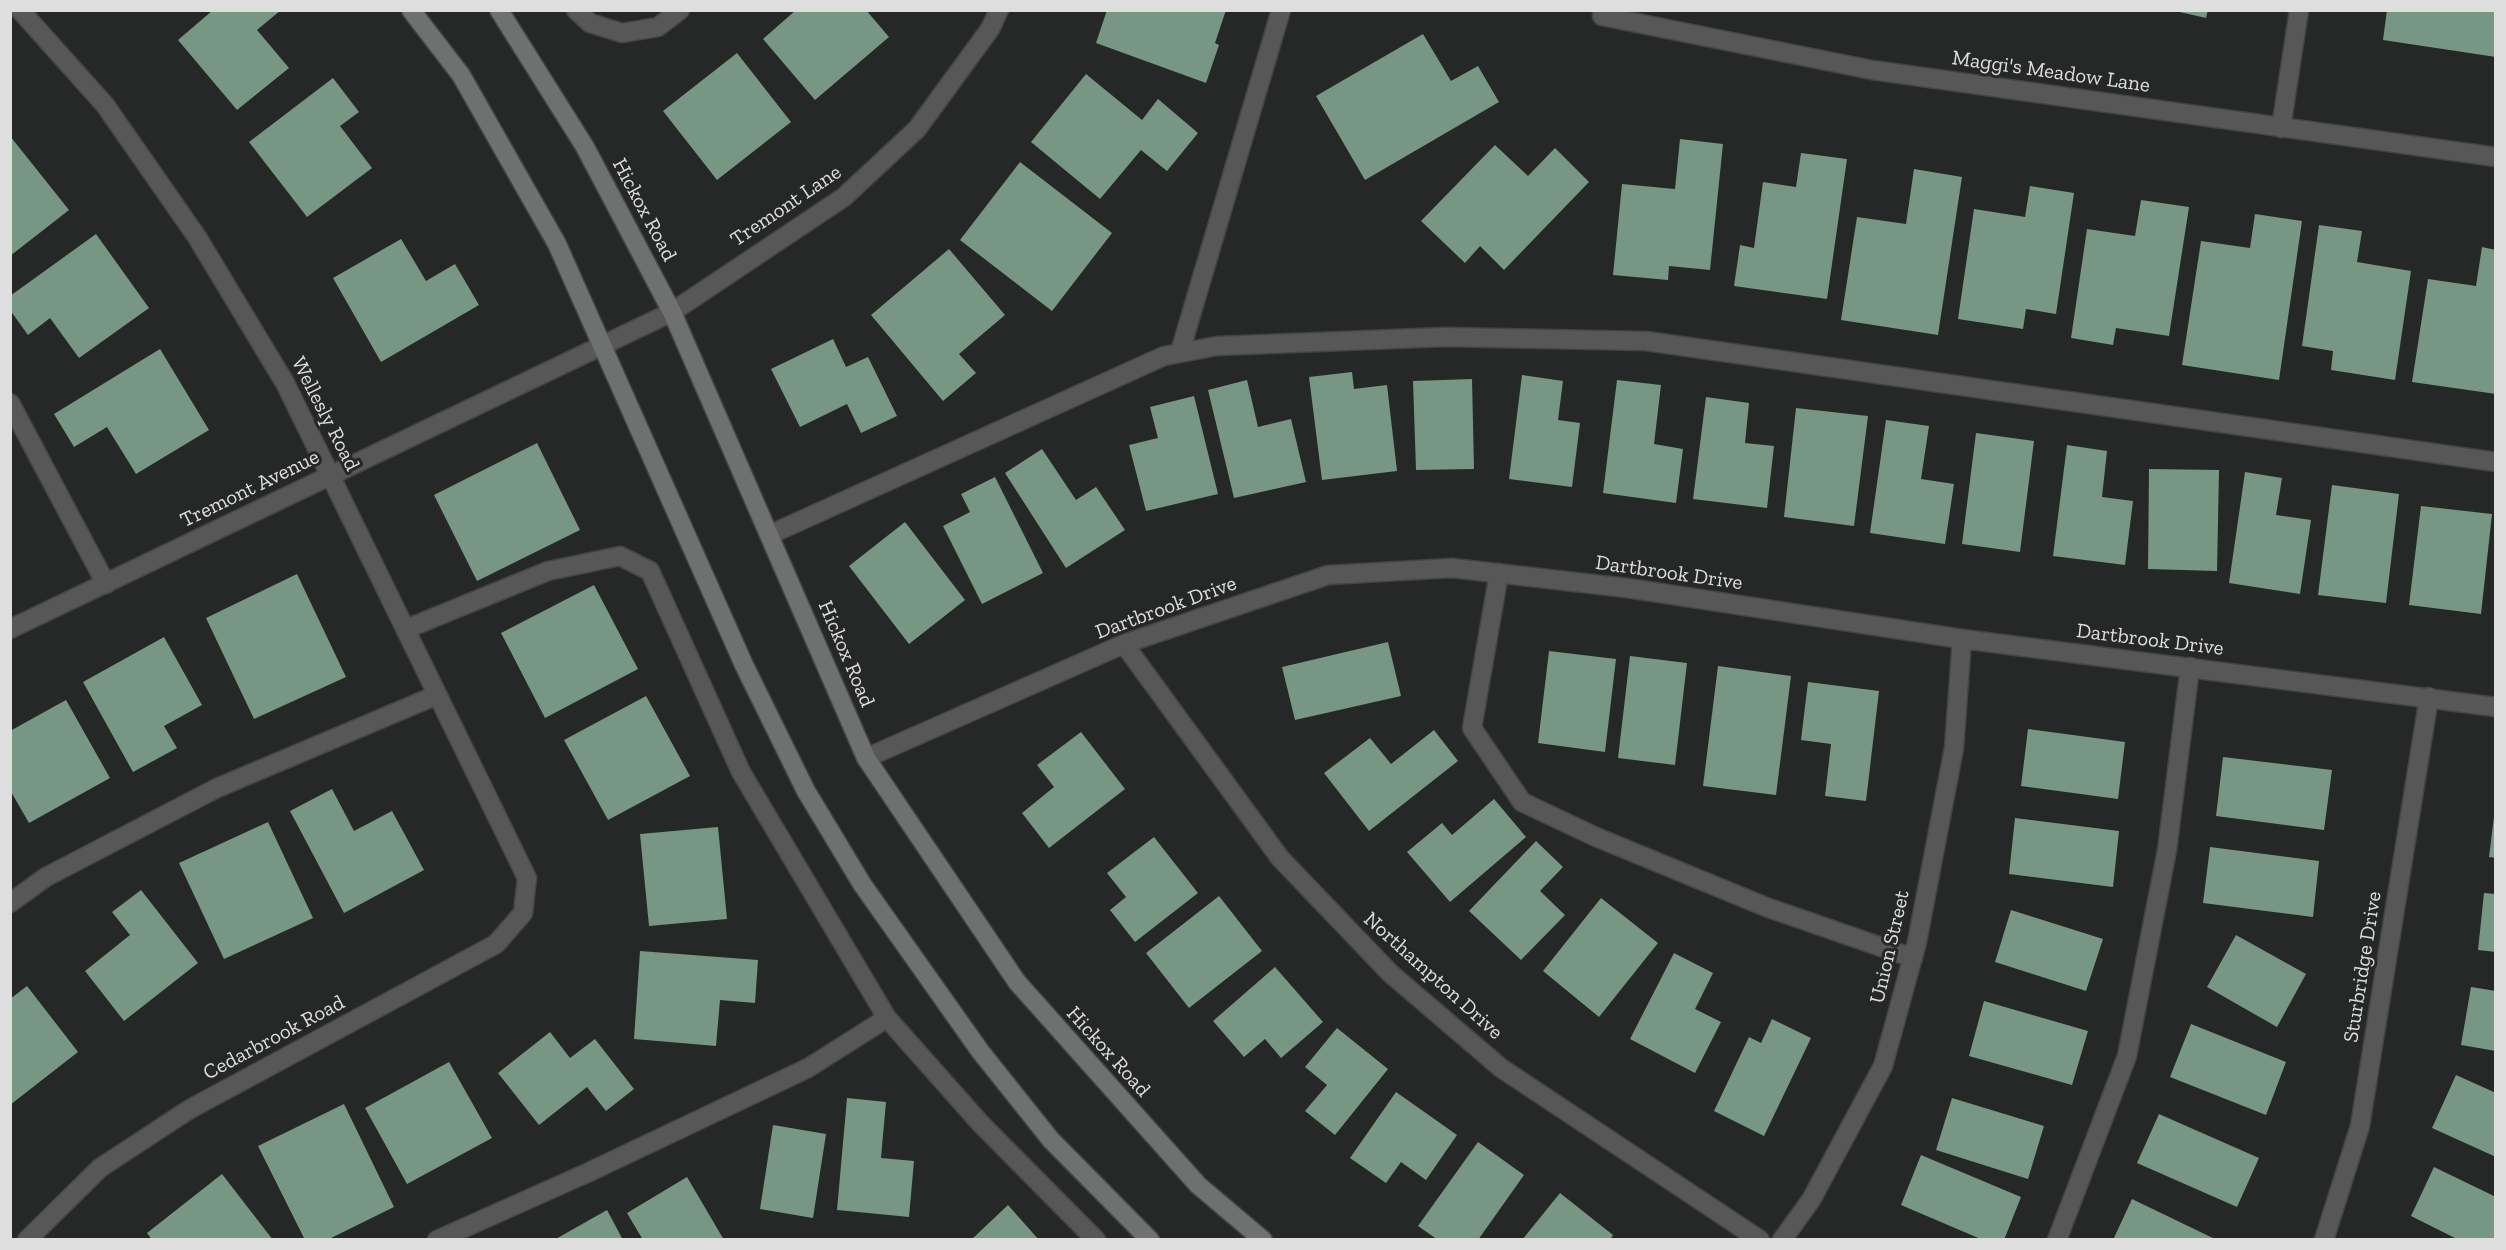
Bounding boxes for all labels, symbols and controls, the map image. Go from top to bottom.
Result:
street label: Maggi's Meadow Lane [1950,46,2152,98]
street label: Hickox Road [606,154,682,266]
street label: Tremont Lane [726,160,846,252]
street label: Wellesly Road [285,353,365,475]
street label: Tremont Avenue [176,444,324,534]
street label: Dartbrook Drive [1594,550,1744,596]
street label: Dartbrook Drive [1092,571,1240,645]
street label: Hickox Road [812,597,880,711]
street label: Dartbrook Drive [2075,618,2225,662]
street label: Union Street [1865,888,1915,1006]
street label: Sturbridge Drive [2339,890,2387,1044]
street label: Northampton Drive [1358,907,1508,1045]
street label: Cedarbrook Road [199,990,349,1086]
street label: Hickox Road [1061,1002,1155,1102]

